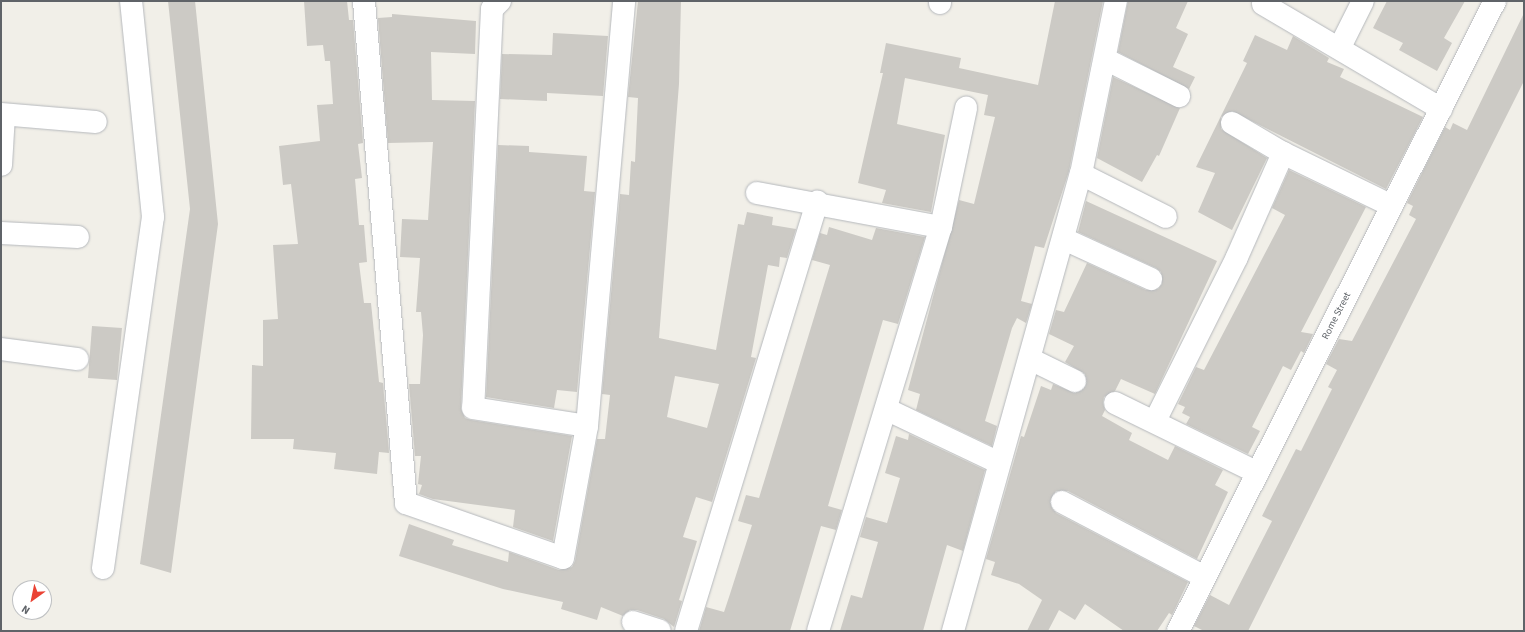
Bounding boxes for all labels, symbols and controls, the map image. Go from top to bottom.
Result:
street label: Rome Street [1320,290,1354,342]
north arrow [12,580,52,620]
text: N [19,601,33,618]

